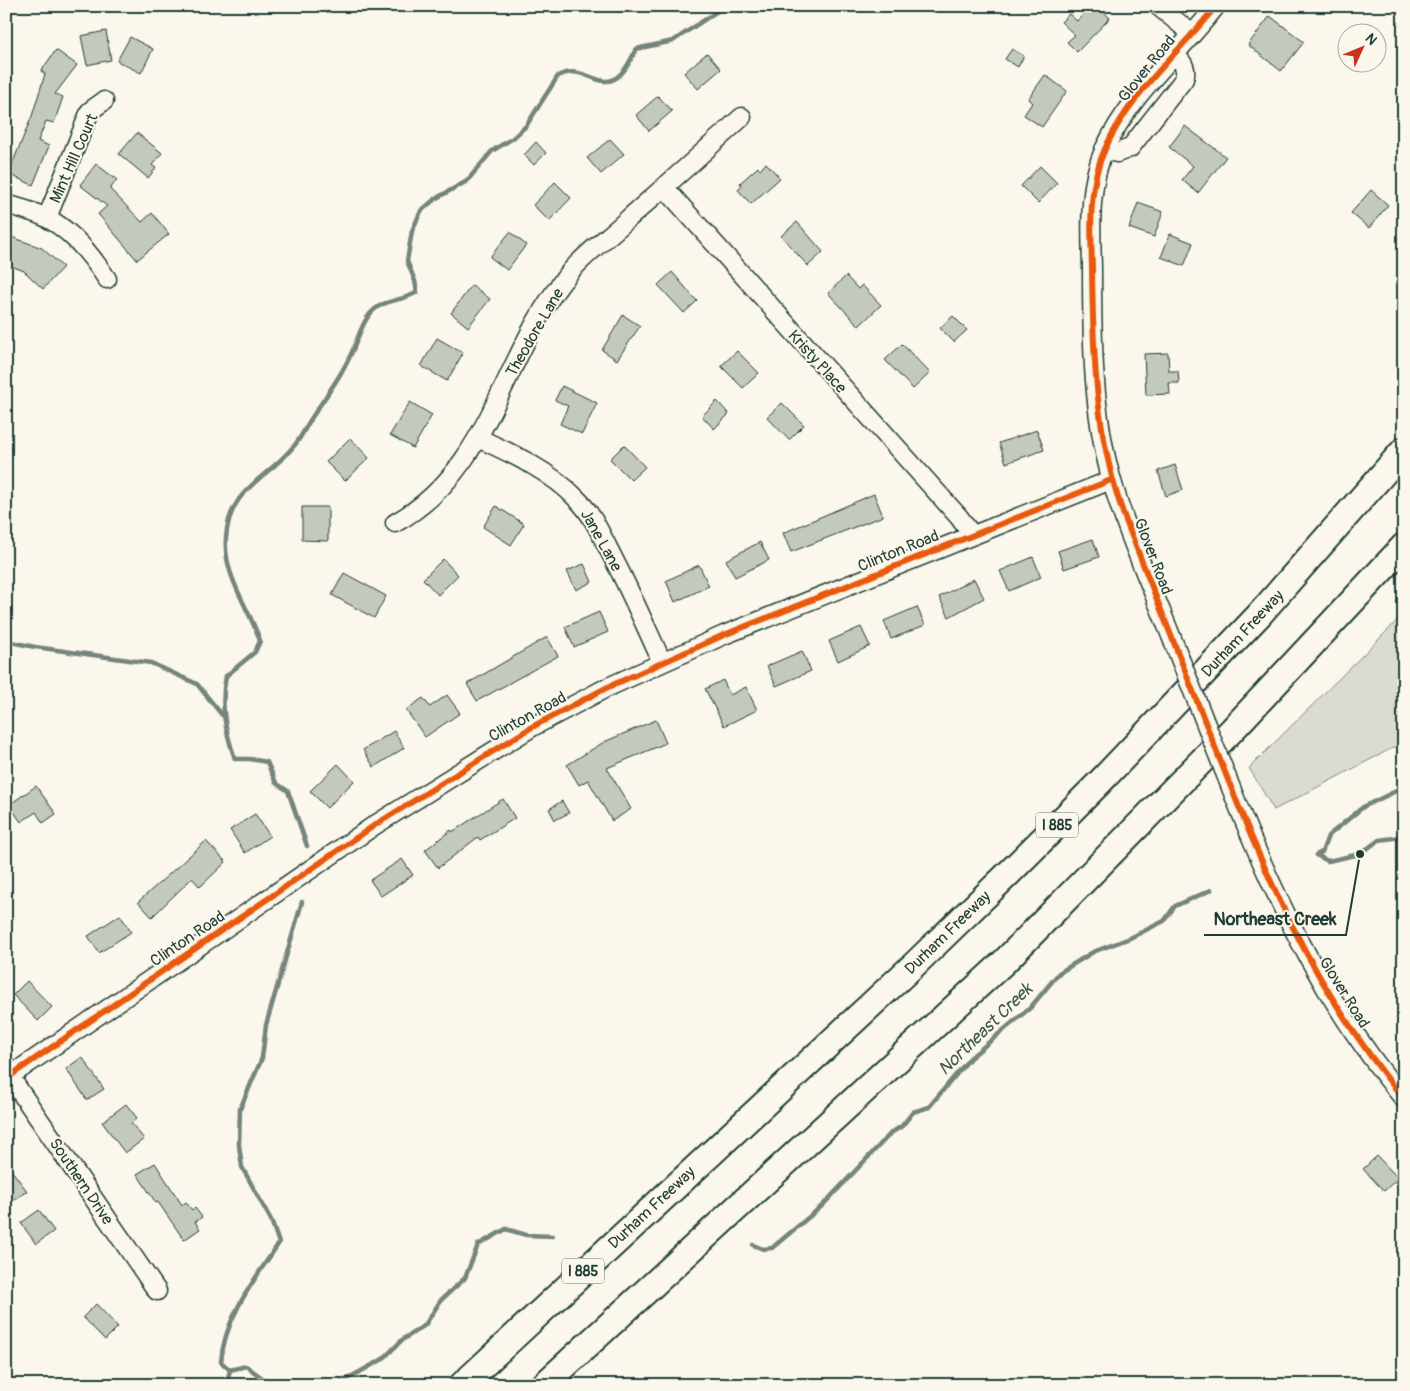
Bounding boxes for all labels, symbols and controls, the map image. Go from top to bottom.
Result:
north arrow [1338,22,1388,72]
text: N [1362,30,1380,49]
street label: Glover Road [1114,31,1180,106]
street label: Mint Hill Court [45,110,103,206]
street label: Theodore Lane [502,285,568,380]
street label: Kristy Place [784,326,851,397]
street label: Jane Lane [576,506,626,575]
street label: Glover Road [1129,515,1177,597]
street label: Clinton Road [855,526,942,576]
street label: Durham Freeway [1197,586,1288,681]
street label: Clinton Road [485,687,570,746]
road number: I 885 [1036,812,1078,838]
street label: Durham Freeway [900,887,995,979]
callout: Northeast Creek [1204,902,1346,935]
street label: Clinton Road [146,907,229,971]
text: Northeast Creek [1214,908,1337,931]
street label: Glover Road [1314,953,1374,1032]
water label: Northeast Creek [933,977,1039,1080]
street label: Southern Drive [45,1134,118,1229]
street label: Durham Freeway [604,1162,700,1253]
road number: I 885 [562,1258,604,1284]

